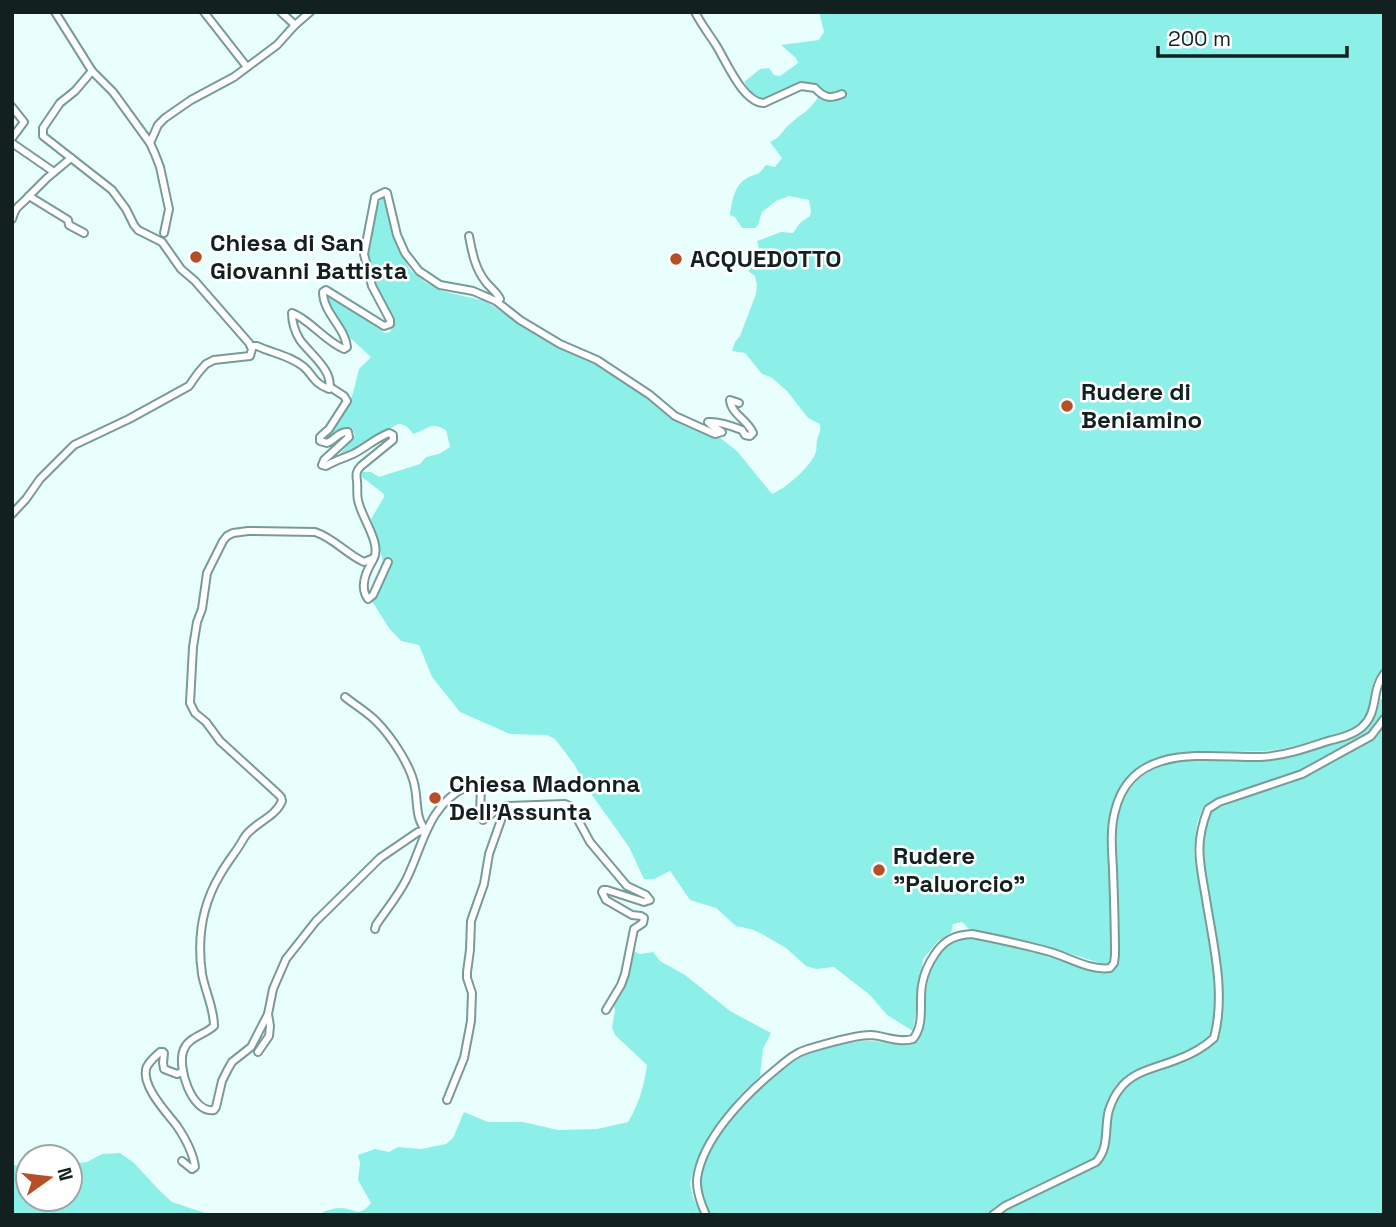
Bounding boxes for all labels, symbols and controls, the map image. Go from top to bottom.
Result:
scale bar [1158,14,1347,58]
text: 200 m [1168,25,1231,52]
place label: Chiesa di San Giovanni Battista [210,227,408,286]
place label: ACQUEDOTTO [690,243,842,274]
marker: Chiesa di San Giovanni Battista [188,249,204,265]
marker: ACQUEDOTTO [668,251,684,267]
place label: Rudere di Beniamino [1081,376,1202,435]
marker: Rudere di Beniamino [1059,398,1075,414]
place label: Chiesa Madonna Dell'Assunta [449,768,640,827]
marker: Chiesa Madonna Dell'Assunta [427,790,443,806]
place label: Rudere "Paluorcio" [893,840,1025,899]
marker: Rudere "Paluorcio" [871,862,887,878]
north arrow [14,1143,84,1213]
text: N [51,1165,79,1183]

